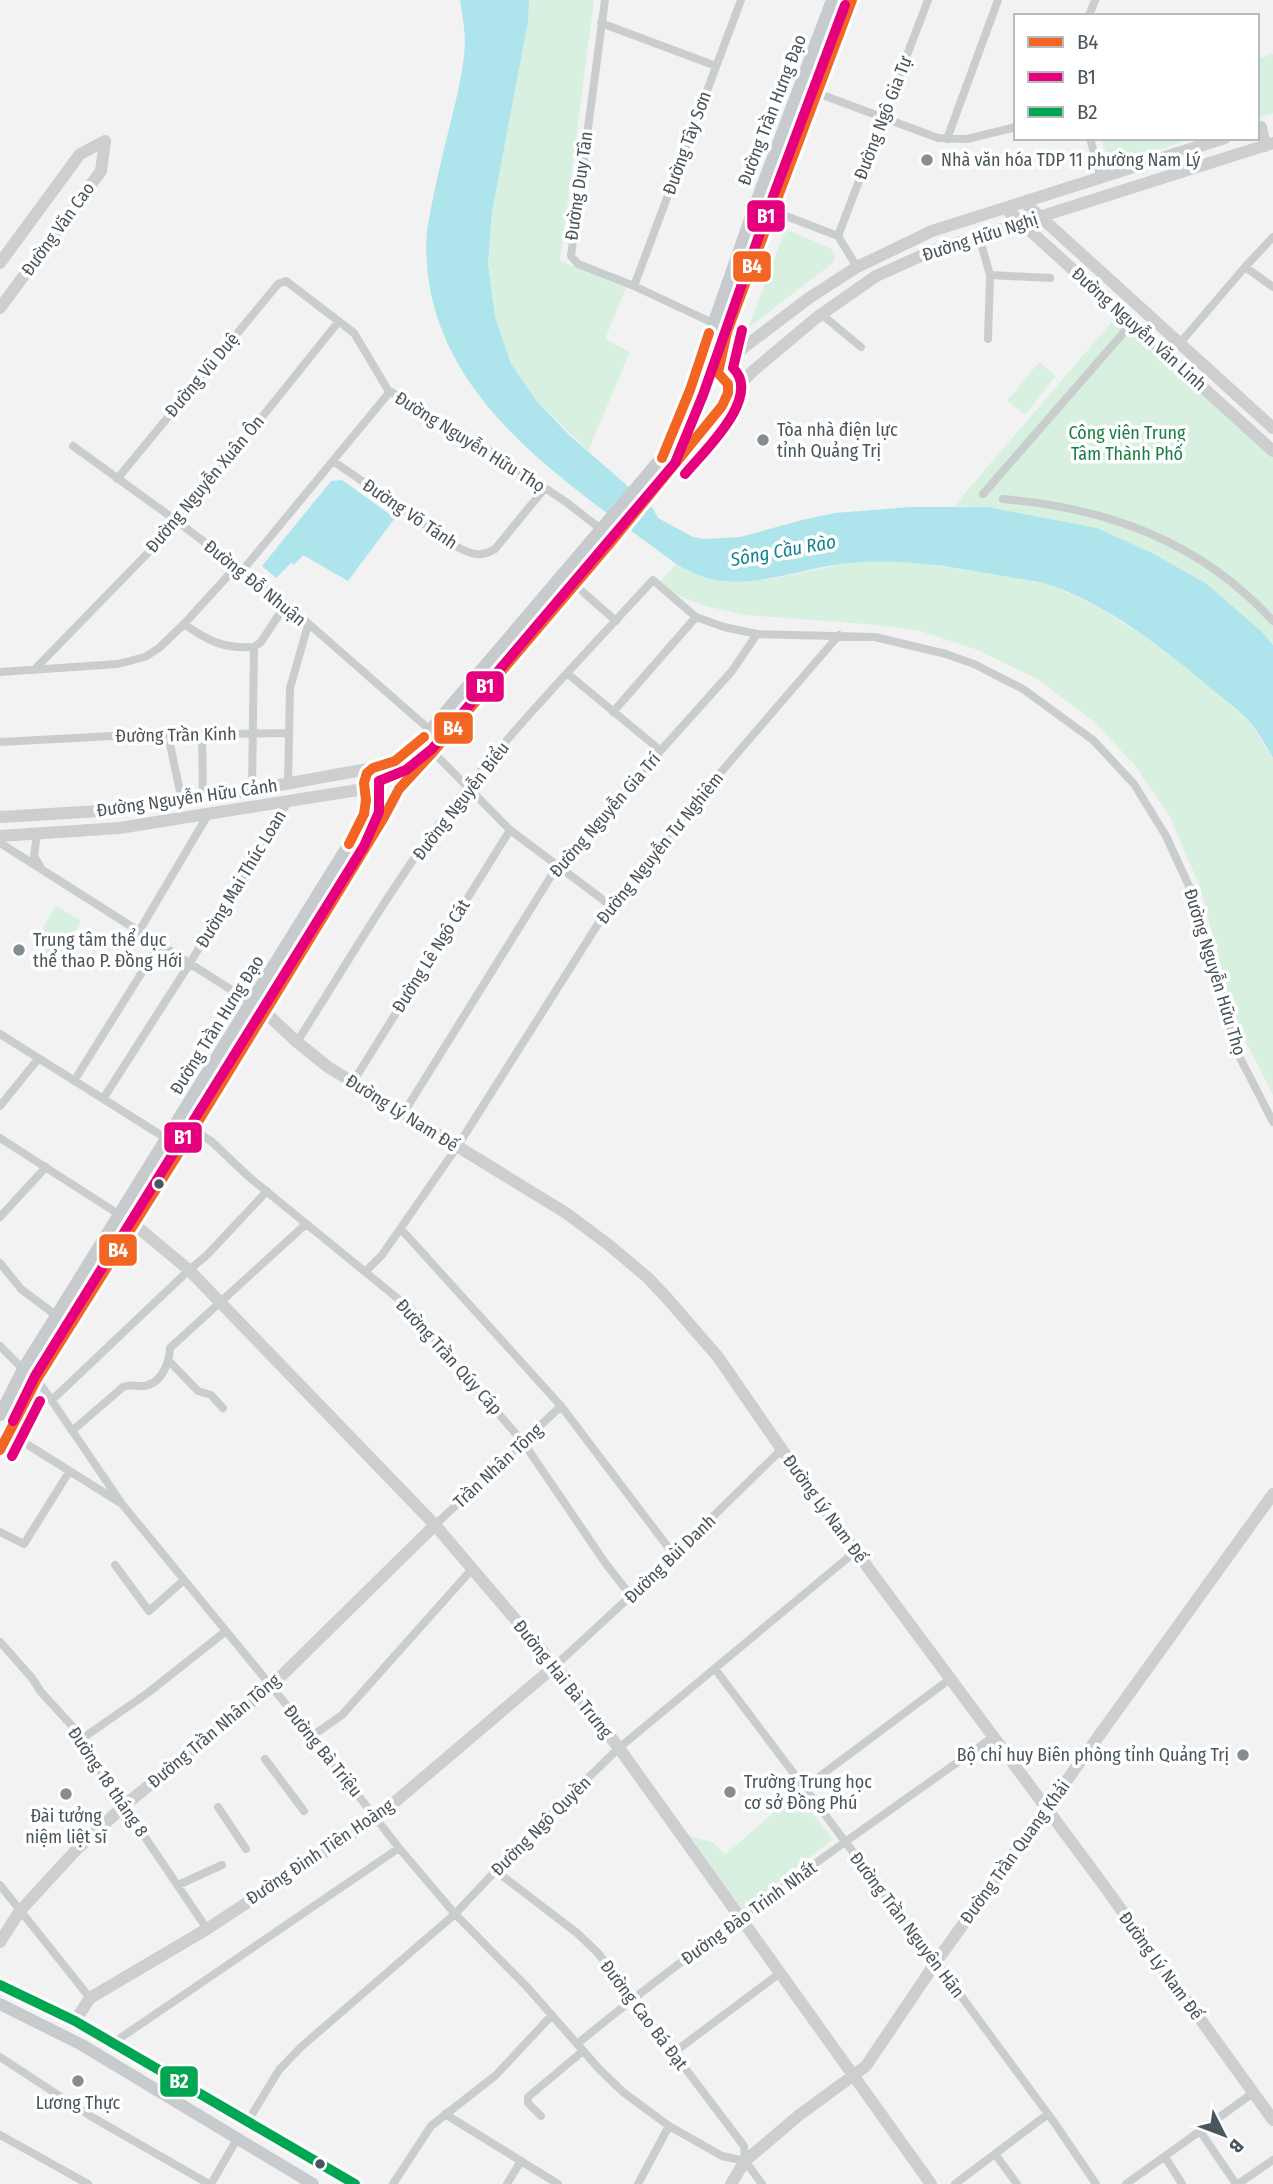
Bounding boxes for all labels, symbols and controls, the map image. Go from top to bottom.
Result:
legend [1014,14,1259,140]
text: B4 [1077,29,1098,55]
street label: Đường Trần Hưng Đạo [733,31,811,189]
street label: Đường Ngô Gia Tự [849,53,917,183]
text: B1 [1077,64,1096,90]
street label: Đường Tây Sơn [658,88,716,198]
text: B2 [1077,99,1097,125]
street label: Đường Duy Tân [560,130,598,242]
place label: Nhà văn hóa TDP 11 phường Nam Lý [941,149,1200,171]
marker: Nhà văn hóa TDP 11 phường Nam Lý [919,152,935,168]
street label: Đường Văn Cao [17,178,99,280]
line badge: B1 [746,199,786,233]
text: B1 [757,205,775,228]
street label: Đường Hữu Nghị [920,208,1040,266]
line badge: B4 [732,250,772,283]
text: B4 [742,255,762,278]
street label: Đường Nguyễn Văn Linh [1067,263,1211,395]
street label: Đường Vũ Duệ [160,328,244,422]
street label: Đường Nguyễn Hữu Thọ [391,387,549,497]
street label: Đường Nguyễn Xuân Ôn [141,411,269,557]
place label: Tòa nhà điện lực tỉnh Quảng Trị [777,419,898,462]
park label: Công viên Trung Tâm Thành Phố [1068,422,1186,465]
marker: Tòa nhà điện lực tỉnh Quảng Trị [755,432,771,448]
street label: Đường Võ Tánh [358,474,462,554]
water label: Sông Cầu Rào [728,530,838,571]
street label: Đường Đỗ Nhuận [200,535,310,631]
line badge: B1 [465,670,505,703]
text: B1 [476,675,494,698]
line badge: B4 [433,711,474,745]
text: B4 [443,717,463,740]
street label: Đường Trần Kinh [115,723,237,747]
street label: Đường Nguyễn Biểu [407,737,514,865]
street label: Đường Nguyễn Gia Trí [545,748,665,882]
street label: Đường Nguyễn Tư Nghiêm [592,768,728,928]
street label: Đường Nguyễn Hữu Cảnh [95,774,279,822]
street label: Đường Mai Thúc Loan [191,806,291,952]
street label: Đường Nguyễn Hữu Thọ [1179,886,1251,1058]
street label: Đường Lê Ngô Cát [387,895,475,1017]
place label: Trung tâm thể dục thể thao P. Đồng Hới [33,928,182,972]
marker: Trung tâm thể dục thể thao P. Đồng Hới [11,942,27,958]
street label: Đường Trần Hưng Đạo [165,951,269,1099]
street label: Đường Lý Nam Đế [342,1070,462,1156]
line badge: B1 [163,1121,203,1154]
text: B1 [174,1126,192,1149]
unlabelled marker [152,1177,166,1191]
line badge: B4 [98,1233,138,1267]
text: B4 [108,1239,128,1262]
street label: Đường Trần Qúy Cáp [391,1294,507,1420]
street label: Trần Nhân Tông [449,1419,547,1513]
street label: Đường Lý Nam Đế [778,1450,872,1568]
street label: Đường Bùi Danh [620,1510,720,1608]
street label: Đường Hai Bà Trưng [509,1616,618,1743]
street label: Đường Trần Nhân Tông [143,1669,285,1793]
street label: Đường Bà Triệu [279,1701,367,1801]
street label: Đường 18 tháng 8 [63,1723,153,1841]
place label: Bộ chỉ huy Biên phòng tỉnh Quảng Trị [957,1744,1229,1766]
marker: Bộ chỉ huy Biên phòng tỉnh Quảng Trị [1235,1747,1251,1763]
place label: Trường Trung học cơ sở Đồng Phú [744,1771,872,1814]
street label: Đường Ngô Quyền [487,1772,595,1880]
street label: Đường Trần Quang Khải [955,1776,1075,1928]
marker: Trường Trung học cơ sở Đồng Phú [722,1784,738,1800]
marker: Đài tưởng niệm liệt sĩ [58,1786,74,1802]
street label: Đường Đinh Tiên Hoàng [242,1794,398,1910]
place label: Đài tưởng niệm liệt sĩ [25,1805,107,1848]
street label: Đường Trần Nguyên Hãn [845,1848,969,2002]
street label: Đường Đào Trinh Nhất [677,1856,821,1970]
street label: Đường Lý Nam Đế [1114,1907,1208,2025]
street label: Đường Cao Bá Đạt [596,1956,692,2074]
line badge: B2 [159,2065,199,2098]
text: B2 [169,2070,189,2093]
marker: Lương Thực [70,2073,86,2089]
place label: Lương Thực [36,2092,120,2114]
north arrow [1189,2100,1259,2170]
text: B [1224,2134,1248,2158]
unlabelled marker [313,2157,327,2171]

